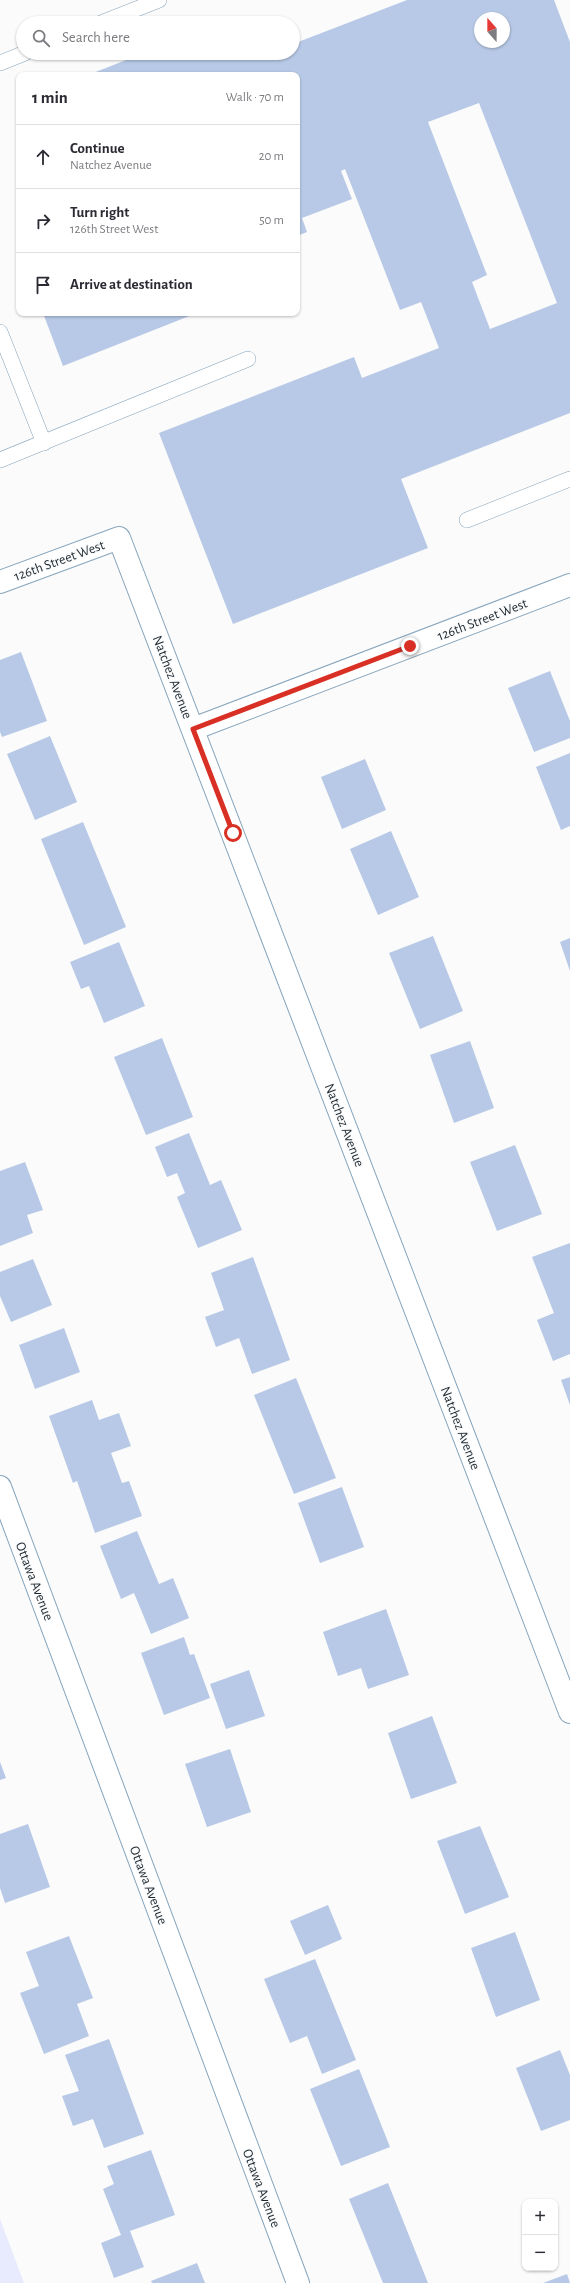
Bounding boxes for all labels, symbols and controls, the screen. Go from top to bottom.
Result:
north arrow [474,12,510,48]
search box [16,16,300,60]
icon: search [30,27,52,49]
text: Search here [62,30,130,45]
text: 1 min [32,89,68,106]
text: Walk · 70 m [226,91,284,104]
text: Continue [70,141,125,156]
icon: ahead [32,146,54,168]
text: 20 m [259,150,284,163]
text: Natchez Avenue [70,159,152,172]
text: Turn right [70,205,129,220]
icon: right [32,210,54,232]
text: 50 m [259,214,284,227]
text: 126th Street West [70,223,158,236]
icon: arrive [32,274,54,296]
text: Arrive at destination [70,277,193,292]
street label: 126th Street West [12,538,107,584]
street label: 126th Street West [435,596,530,644]
street label: Natchez Avenue [150,634,194,721]
route end [401,637,419,655]
route start [224,824,242,842]
street label: Natchez Avenue [322,1082,366,1169]
street label: Natchez Avenue [438,1385,482,1472]
street label: Ottawa Avenue [13,1540,55,1623]
street label: Ottawa Avenue [127,1844,169,1927]
street label: Ottawa Avenue [240,2147,282,2230]
map controls [522,2199,558,2271]
button: + [522,2199,558,2235]
button: − [522,2235,558,2271]

